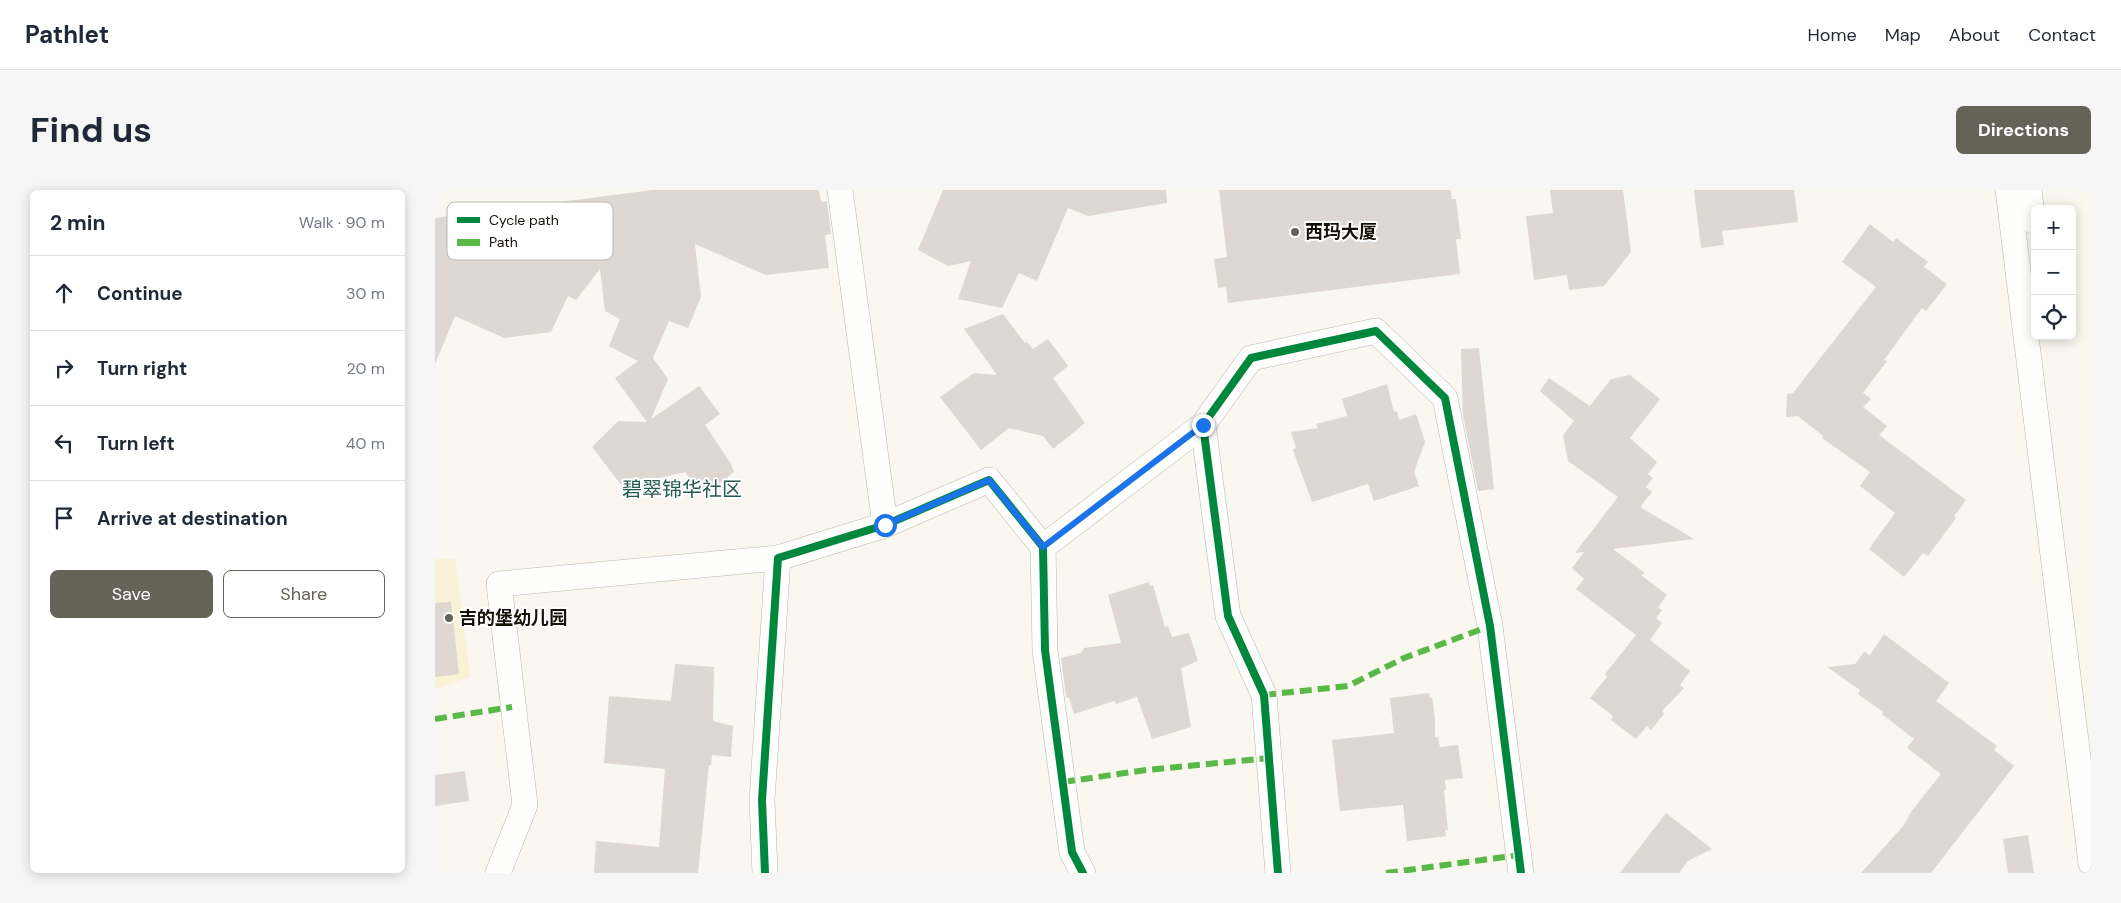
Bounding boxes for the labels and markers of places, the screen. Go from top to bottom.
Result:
place label: 西玛大厦 [1305,220,1377,244]
marker: 西玛大厦 [1289,226,1301,238]
place label: 吉的堡幼儿园 [459,606,567,630]
marker: 吉的堡幼儿园 [443,612,455,624]

